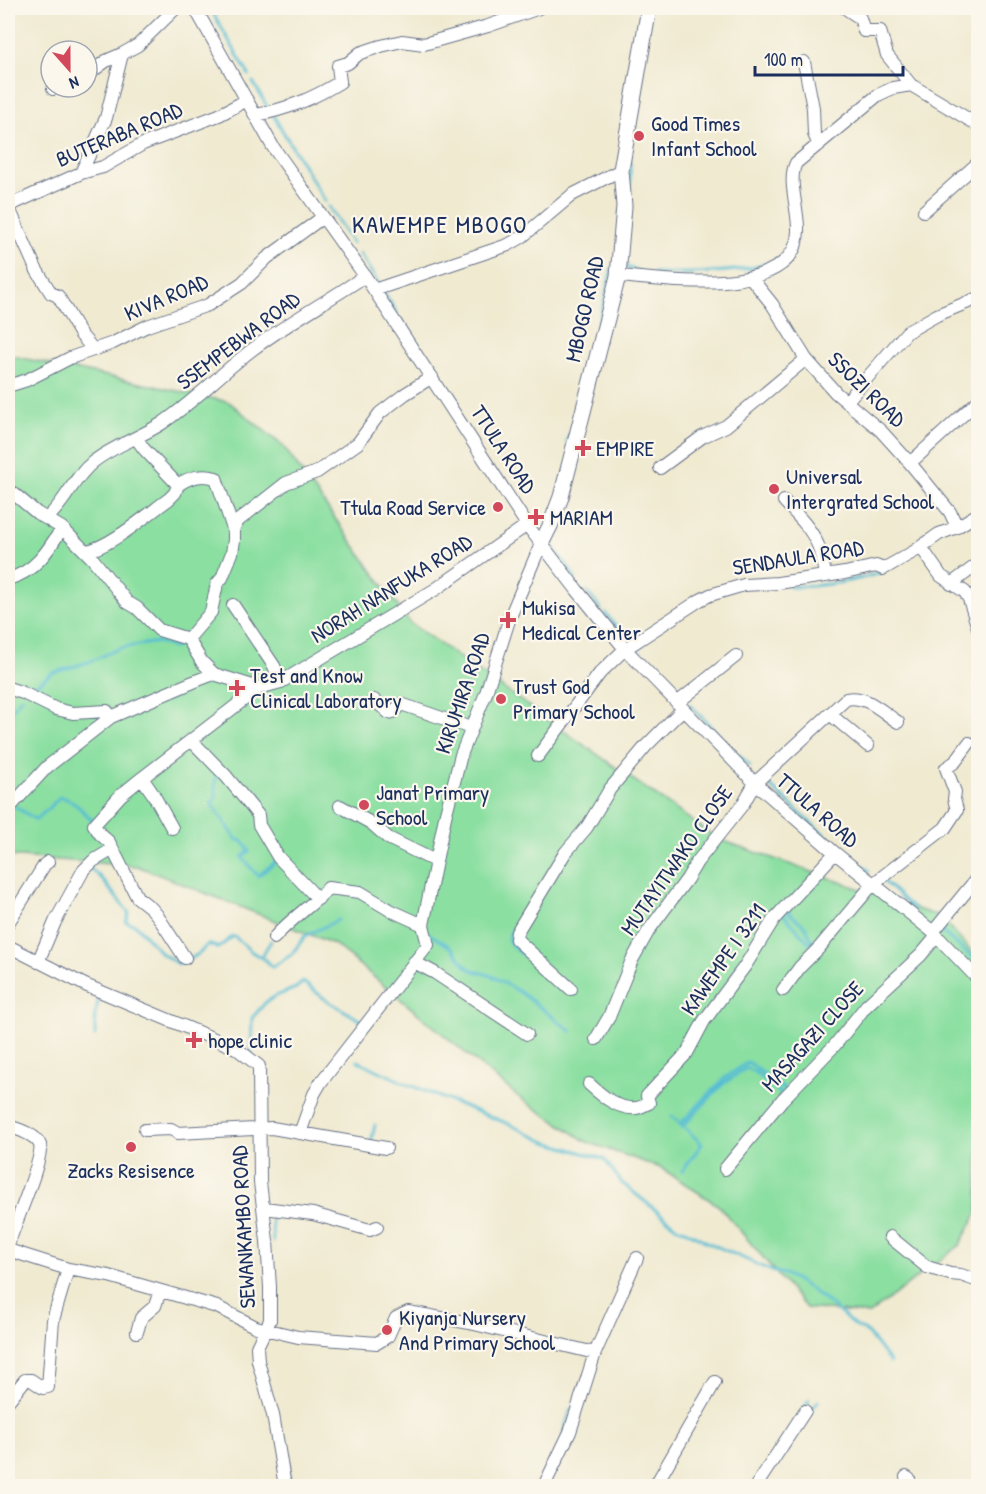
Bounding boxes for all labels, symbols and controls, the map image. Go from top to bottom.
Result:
north arrow [39,39,99,99]
scale bar [755,39,904,77]
text: 100 m [764,47,803,72]
text: N [66,71,82,95]
street label: BUTERABA ROAD [51,94,187,174]
place label: Good Times Infant School [651,108,757,163]
marker: Good Times Infant School [632,129,646,143]
district label: KAWEMPE MBOGO [352,208,528,240]
street label: MBOGO ROAD [557,253,611,365]
street label: KIVA ROAD [120,266,213,328]
street label: SSEMPEBWA ROAD [170,283,306,396]
street label: SSOZI ROAD [822,344,913,434]
street label: TTULA ROAD [464,399,544,500]
place label: EMPIRE [596,433,655,463]
marker: EMPIRE [574,439,592,457]
place label: Universal Intergrated School [786,461,934,516]
marker: Universal Intergrated School [767,482,781,496]
place label: Ttula Road Service [340,492,486,522]
marker: Ttula Road Service [491,500,505,514]
place label: MARIAM [550,502,613,532]
marker: MARIAM [527,508,545,526]
street label: NORAH NANFUKA ROAD [305,526,478,650]
street label: SENDAULA ROAD [730,532,866,582]
place label: Mukisa Medical Center [522,592,642,647]
marker: Mukisa Medical Center [499,611,517,629]
street label: KIRUMIRA ROAD [427,628,497,758]
place label: Test and Know Clinical Laboratory [250,660,402,715]
place label: Trust God Primary School [513,671,635,726]
marker: Test and Know Clinical Laboratory [228,679,246,697]
marker: Trust God Primary School [494,692,508,706]
street label: TTULA ROAD [770,766,866,855]
place label: Janat Primary School [376,777,489,832]
street label: MUTAYITWAKO CLOSE [613,779,739,941]
marker: Janat Primary School [357,798,371,812]
street label: KAWEMPE I 3211 [673,897,773,1021]
street label: MASAGAZI CLOSE [754,974,870,1098]
place label: hope clinic [208,1025,293,1055]
marker: hope clinic [185,1031,203,1049]
marker: Zacks Resisence [124,1140,138,1154]
street label: SEWANKAMBO ROAD [224,1144,262,1309]
place label: Zacks Resisence [67,1155,195,1185]
place label: Kiyanja Nursery And Primary School [399,1302,555,1357]
marker: Kiyanja Nursery And Primary School [380,1323,394,1337]

